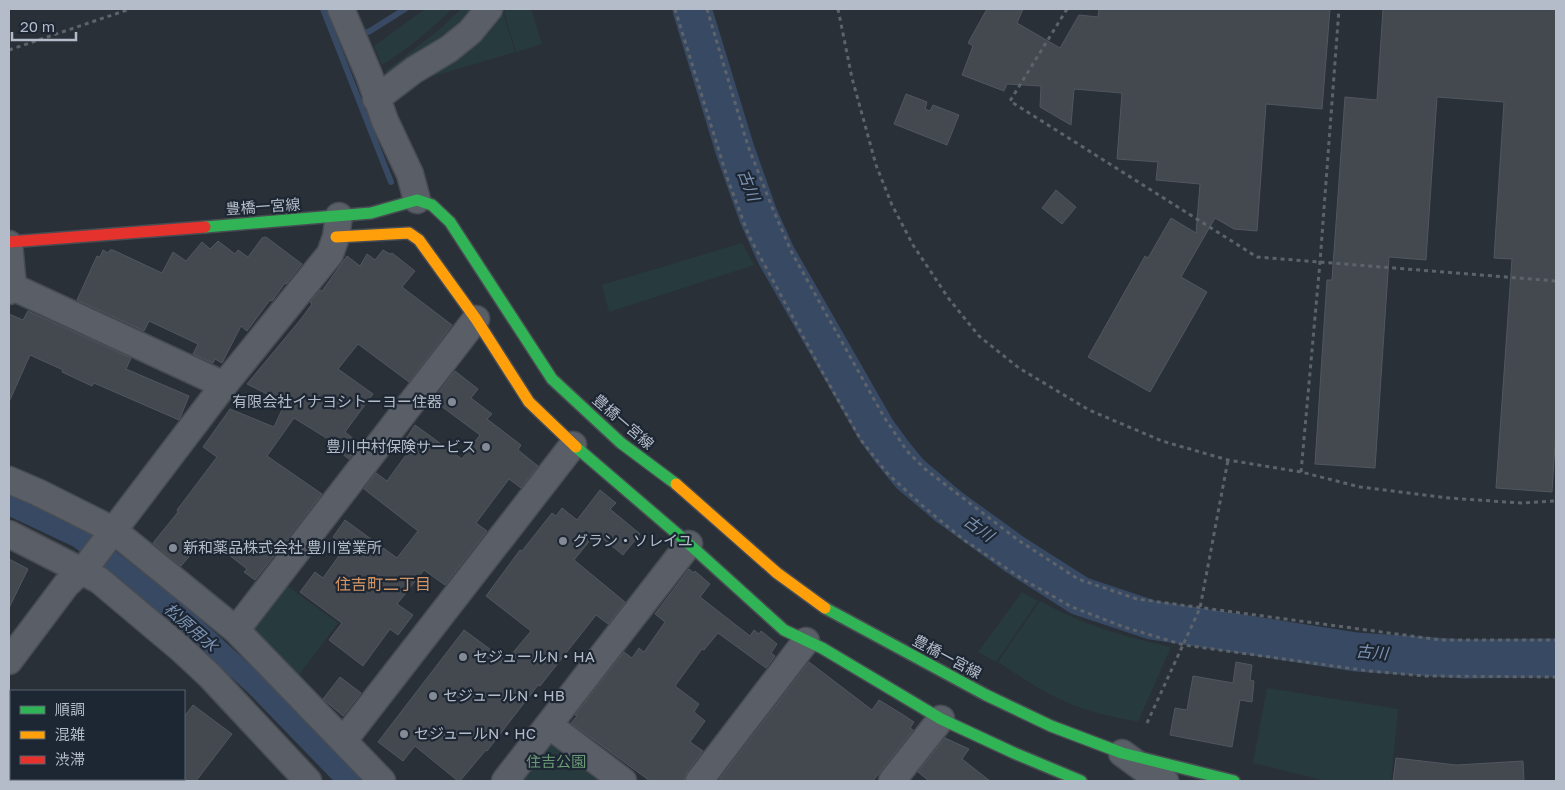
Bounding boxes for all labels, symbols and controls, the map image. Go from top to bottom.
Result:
scale bar [12,10,76,42]
text: 20 m [20,17,55,35]
water label: 古川 [734,166,765,205]
street label: 豊橋一宮線 [225,194,301,218]
street label: 豊橋一宮線 [589,390,658,453]
place label: 有限会社イナヨシトーヨー住器 [232,392,442,410]
marker: 有限会社イナヨシトーヨー住器 [446,396,458,408]
place label: 豊川中村保険サービス [326,437,476,455]
marker: 豊川中村保険サービス [480,441,492,453]
water label: 古川 [960,511,999,547]
place label: グラン・ソレイユ [573,531,693,549]
marker: グラン・ソレイユ [557,535,569,547]
place label: 新和薬品株式会社 豊川営業所 [183,538,382,556]
marker: 新和薬品株式会社 豊川営業所 [167,542,179,554]
district label: 住吉町二丁目 [335,574,431,594]
water label: 松原用水 [160,598,223,657]
street label: 豊橋一宮線 [910,631,985,682]
water label: 古川 [1355,641,1391,664]
place label: セジュールN・HA [473,647,595,665]
marker: セジュールN・HA [457,651,469,663]
place label: セジュールN・HB [443,686,565,704]
legend [10,690,185,780]
marker: セジュールN・HB [427,690,439,702]
text: 順調 [55,700,85,718]
place label: セジュールN・HC [414,724,536,742]
text: 混雑 [55,725,85,743]
marker: セジュールN・HC [398,728,410,740]
text: 渋滞 [55,750,85,768]
park label: 住吉公園 [526,752,586,770]

